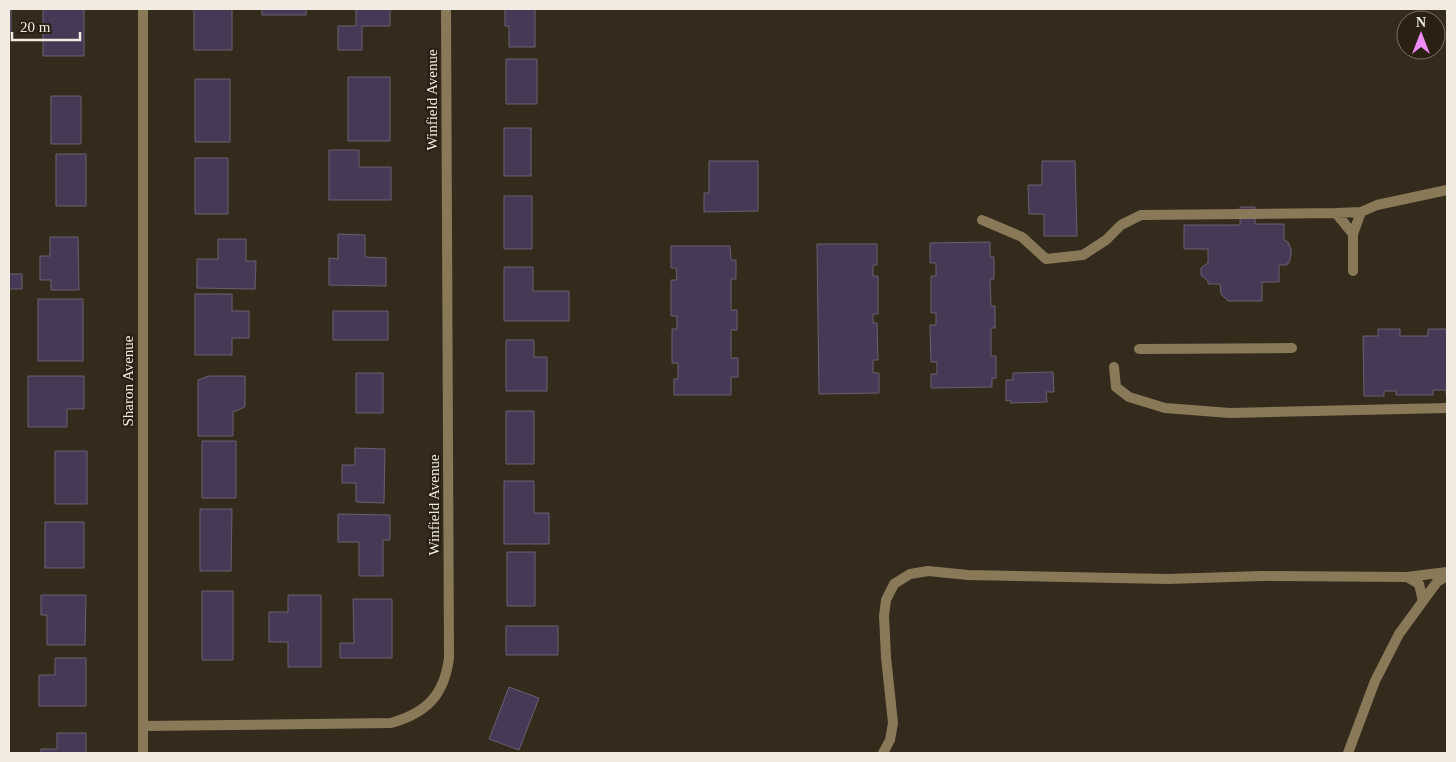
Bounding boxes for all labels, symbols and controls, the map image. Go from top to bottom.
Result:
scale bar [12,10,80,42]
north arrow [1396,10,1446,60]
text: N [1416,15,1426,30]
text: 20 m [20,19,51,35]
street label: Winfield Avenue [424,49,440,151]
street label: Sharon Avenue [120,335,136,426]
street label: Winfield Avenue [426,454,442,556]

